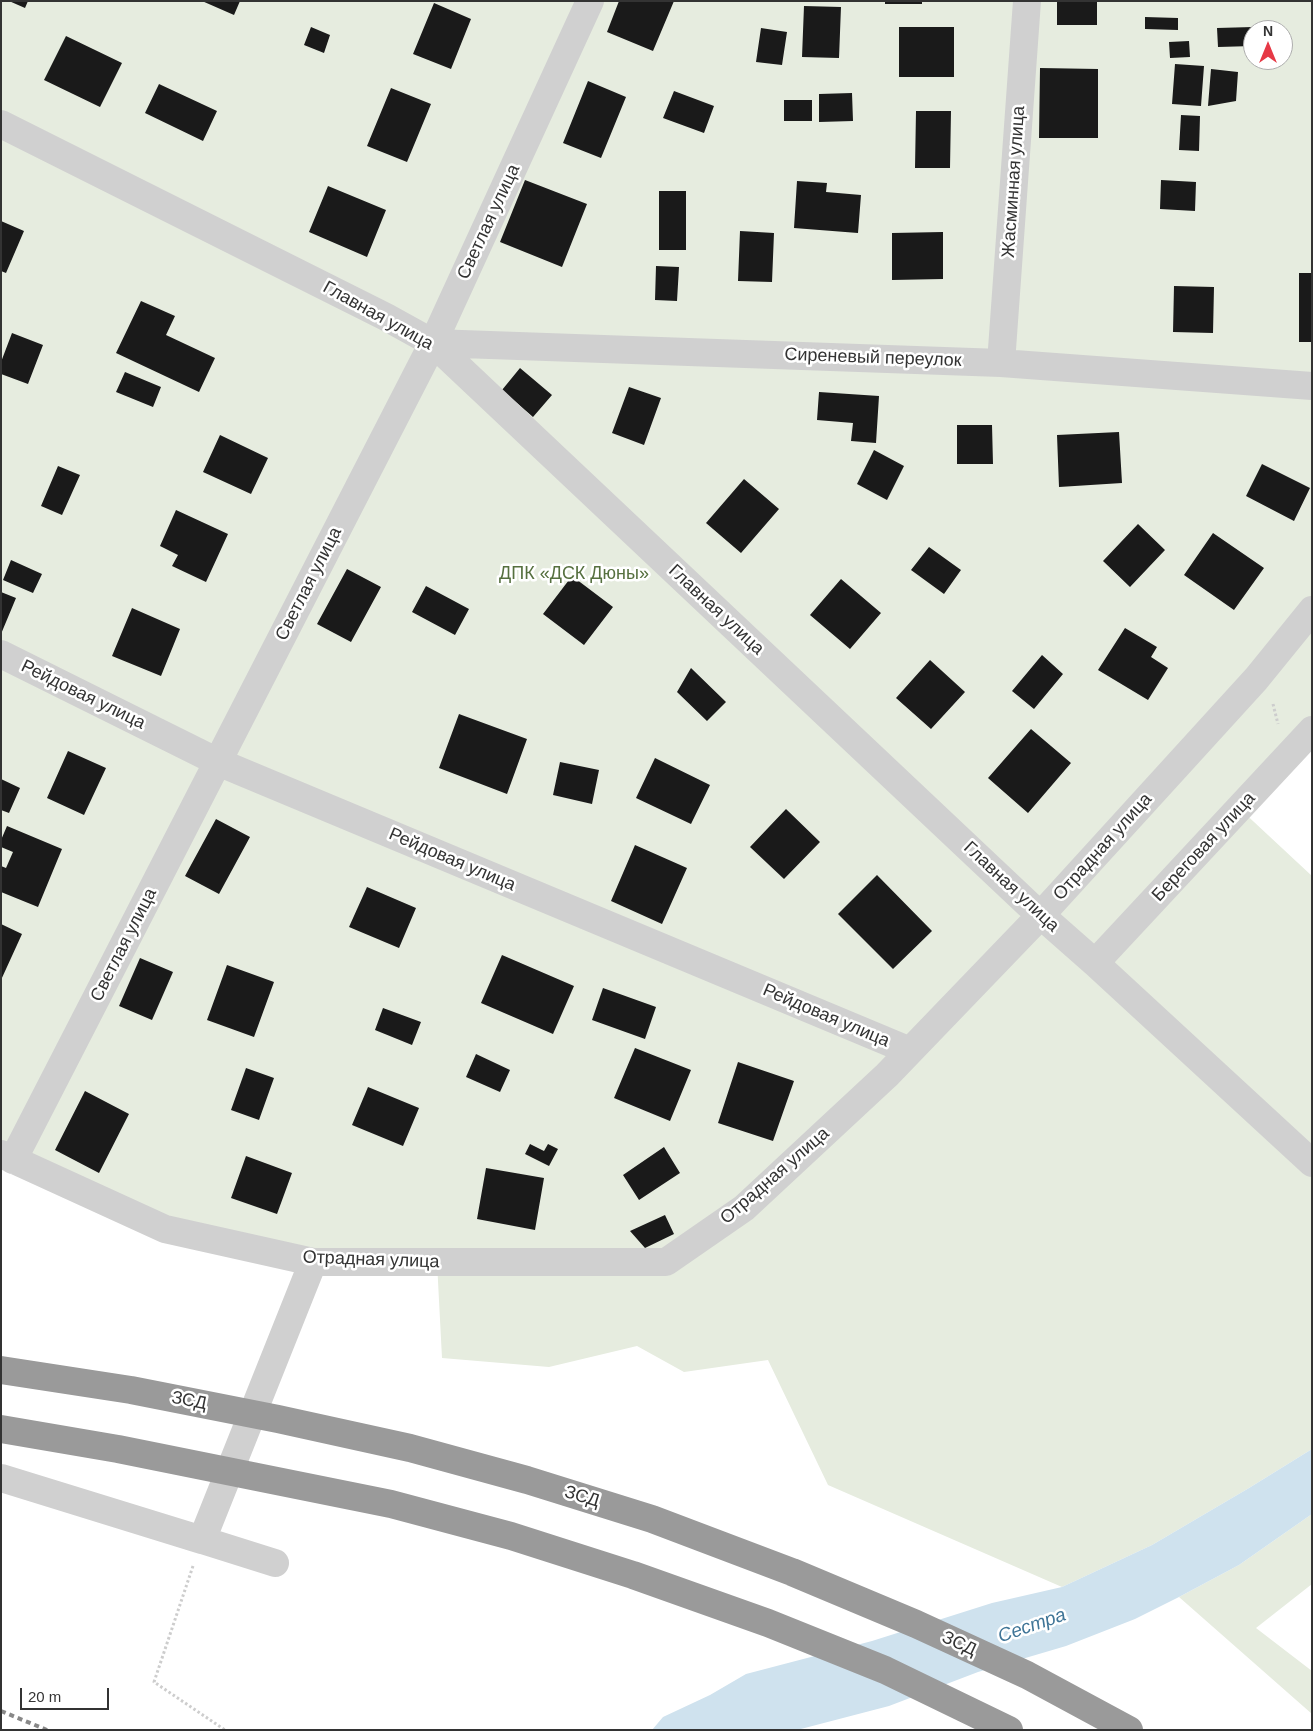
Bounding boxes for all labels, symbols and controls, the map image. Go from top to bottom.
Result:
north arrow [1243,20,1293,70]
text: N [1263,23,1273,39]
street label: Жасминная улица [998,105,1030,259]
street label: Светлая улица [453,161,525,283]
street label: Главная улица [319,277,437,355]
street label: Сиреневый переулок [784,344,962,372]
street label: Светлая улица [271,524,347,644]
street label: Главная улица [664,560,768,660]
park label: ДПК «ДСК Дюны» [499,563,649,585]
street label: Рейдовая улица [17,656,149,734]
street label: Береговая улица [1148,788,1260,906]
street label: Отрадная улица [1049,789,1157,905]
street label: Рейдовая улица [385,824,519,896]
street label: Главная улица [959,837,1063,937]
street label: Светлая улица [86,885,162,1005]
street label: Рейдовая улица [759,980,893,1052]
street label: Отрадная улица [716,1123,834,1229]
street label: Отрадная улица [302,1247,440,1273]
street label: ЗСД [170,1387,208,1415]
street label: ЗСД [562,1481,602,1513]
water label: Сестра [995,1604,1069,1648]
street label: ЗСД [938,1627,980,1661]
scale bar [22,1678,111,1710]
text: 20 m [28,1688,61,1705]

